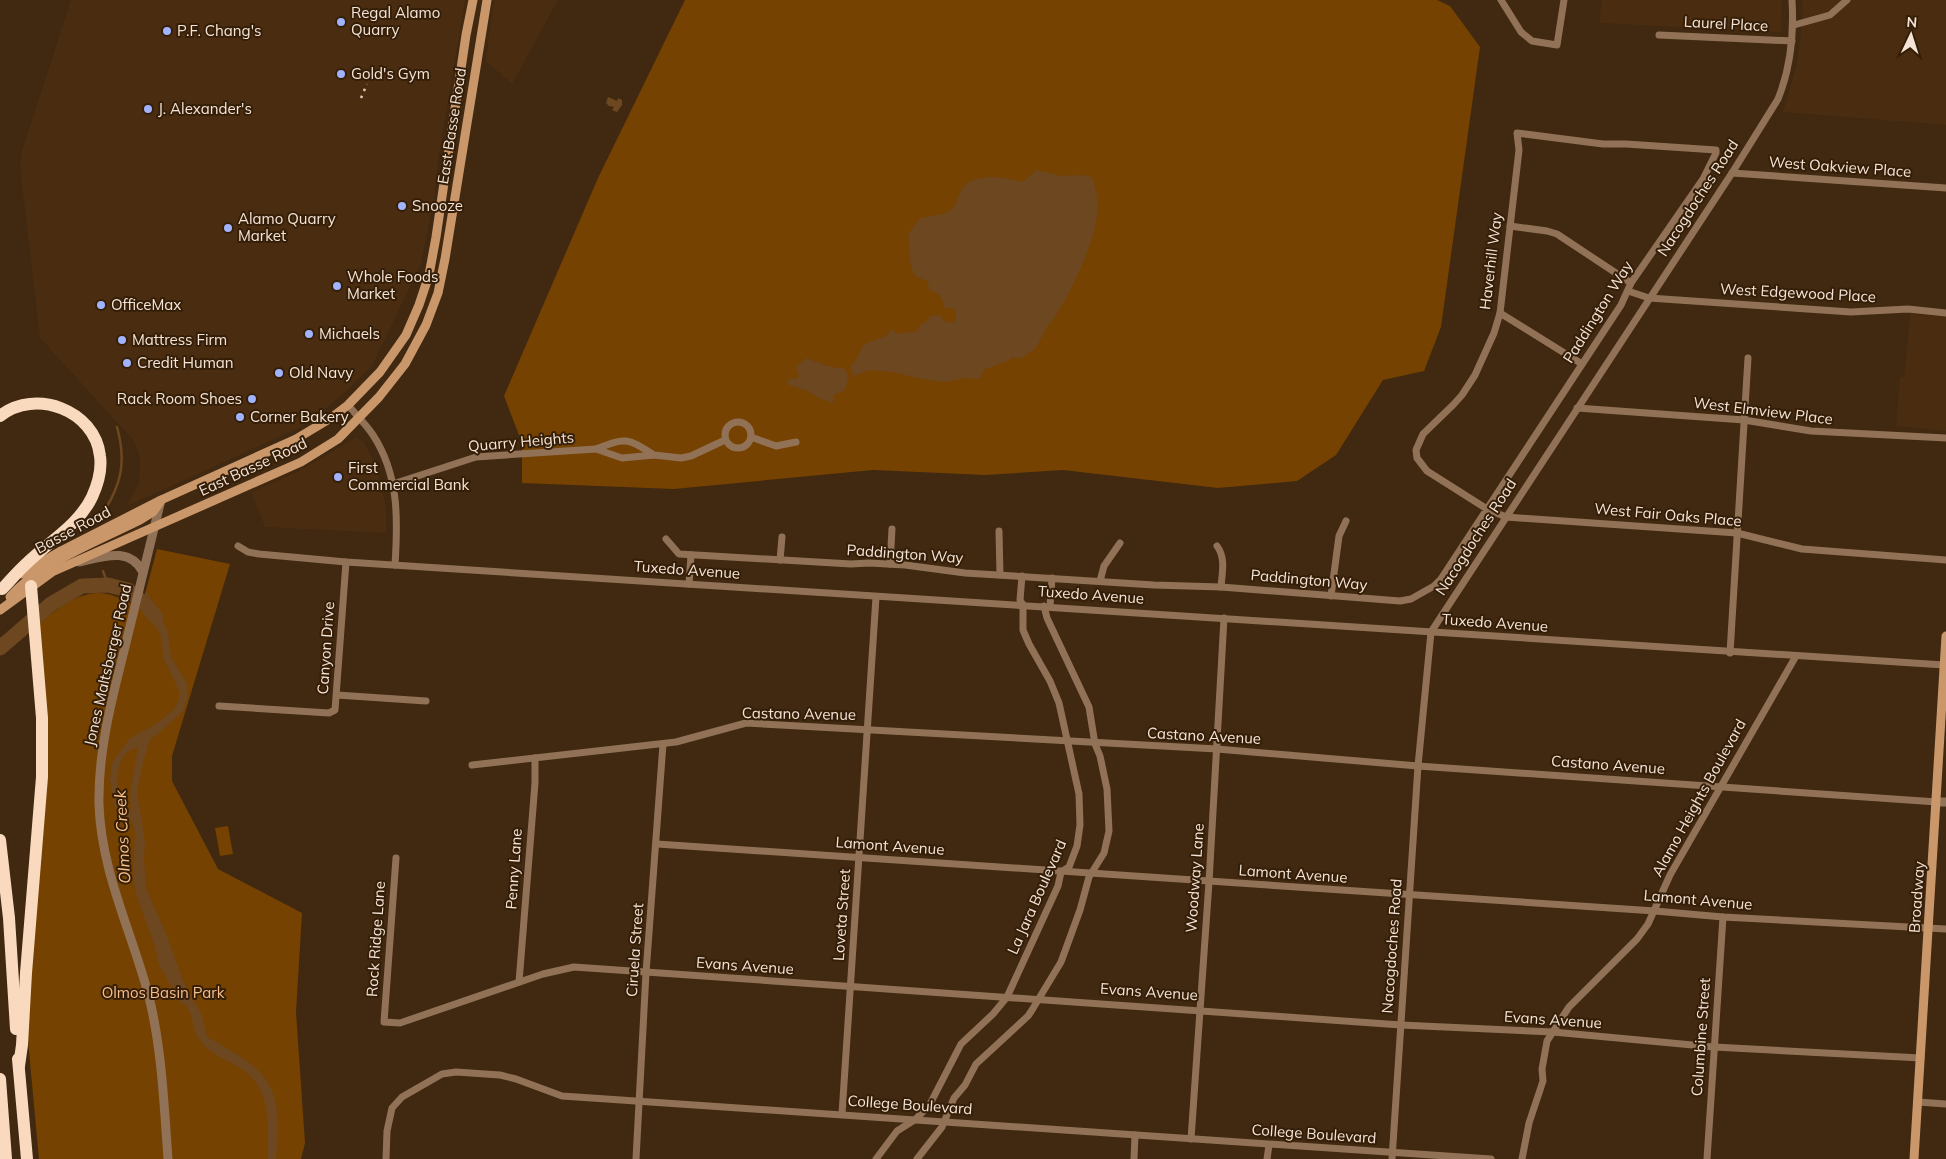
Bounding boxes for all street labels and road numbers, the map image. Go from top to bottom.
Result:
street label: Laurel Place [1683,12,1769,35]
street label: East Basse Road [433,67,470,185]
street label: Nacogdoches Road [1653,136,1742,260]
street label: West Oakview Place [1768,152,1912,181]
street label: Haverhill Way [1475,211,1506,311]
street label: Paddington Way [1559,257,1637,366]
street label: West Edgewood Place [1720,279,1876,306]
street label: West Elmview Place [1692,393,1834,428]
street label: Quarry Heights [467,427,575,456]
street label: East Basse Road [196,433,310,500]
street label: Nacogdoches Road [1431,475,1520,599]
street label: West Fair Oaks Place [1594,499,1743,530]
street label: Basse Road [32,502,114,557]
street label: Paddington Way [846,540,964,567]
street label: Tuxedo Avenue [633,556,741,583]
street label: Paddington Way [1250,565,1368,594]
street label: Tuxedo Avenue [1037,581,1145,608]
street label: Jones Maltsberger Road [80,582,135,748]
street label: Canyon Drive [313,601,338,695]
street label: Tuxedo Avenue [1441,609,1549,636]
street label: Castano Avenue [742,703,856,724]
street label: Alamo Heights Boulevard [1647,716,1750,880]
street label: Castano Avenue [1147,723,1262,748]
street label: Castano Avenue [1550,751,1666,778]
street label: Woodway Lane [1181,823,1208,933]
street label: Penny Lane [501,828,526,910]
street label: Lamont Avenue [835,832,945,859]
street label: La Jara Boulevard [1003,837,1070,957]
street label: Lamont Avenue [1238,860,1348,887]
street label: Broadway [1905,860,1928,933]
street label: Loveta Street [829,868,854,962]
street label: Nacogdoches Road [1377,878,1406,1014]
street label: Rock Ridge Lane [362,880,389,998]
street label: Lamont Avenue [1643,885,1753,914]
street label: Ciruela Street [622,902,647,998]
street label: Evans Avenue [696,953,795,978]
street label: Columbine Street [1687,977,1714,1097]
street label: Evans Avenue [1100,979,1199,1004]
street label: Evans Avenue [1504,1007,1603,1032]
street label: College Boulevard [847,1091,973,1118]
street label: College Boulevard [1251,1120,1377,1147]

